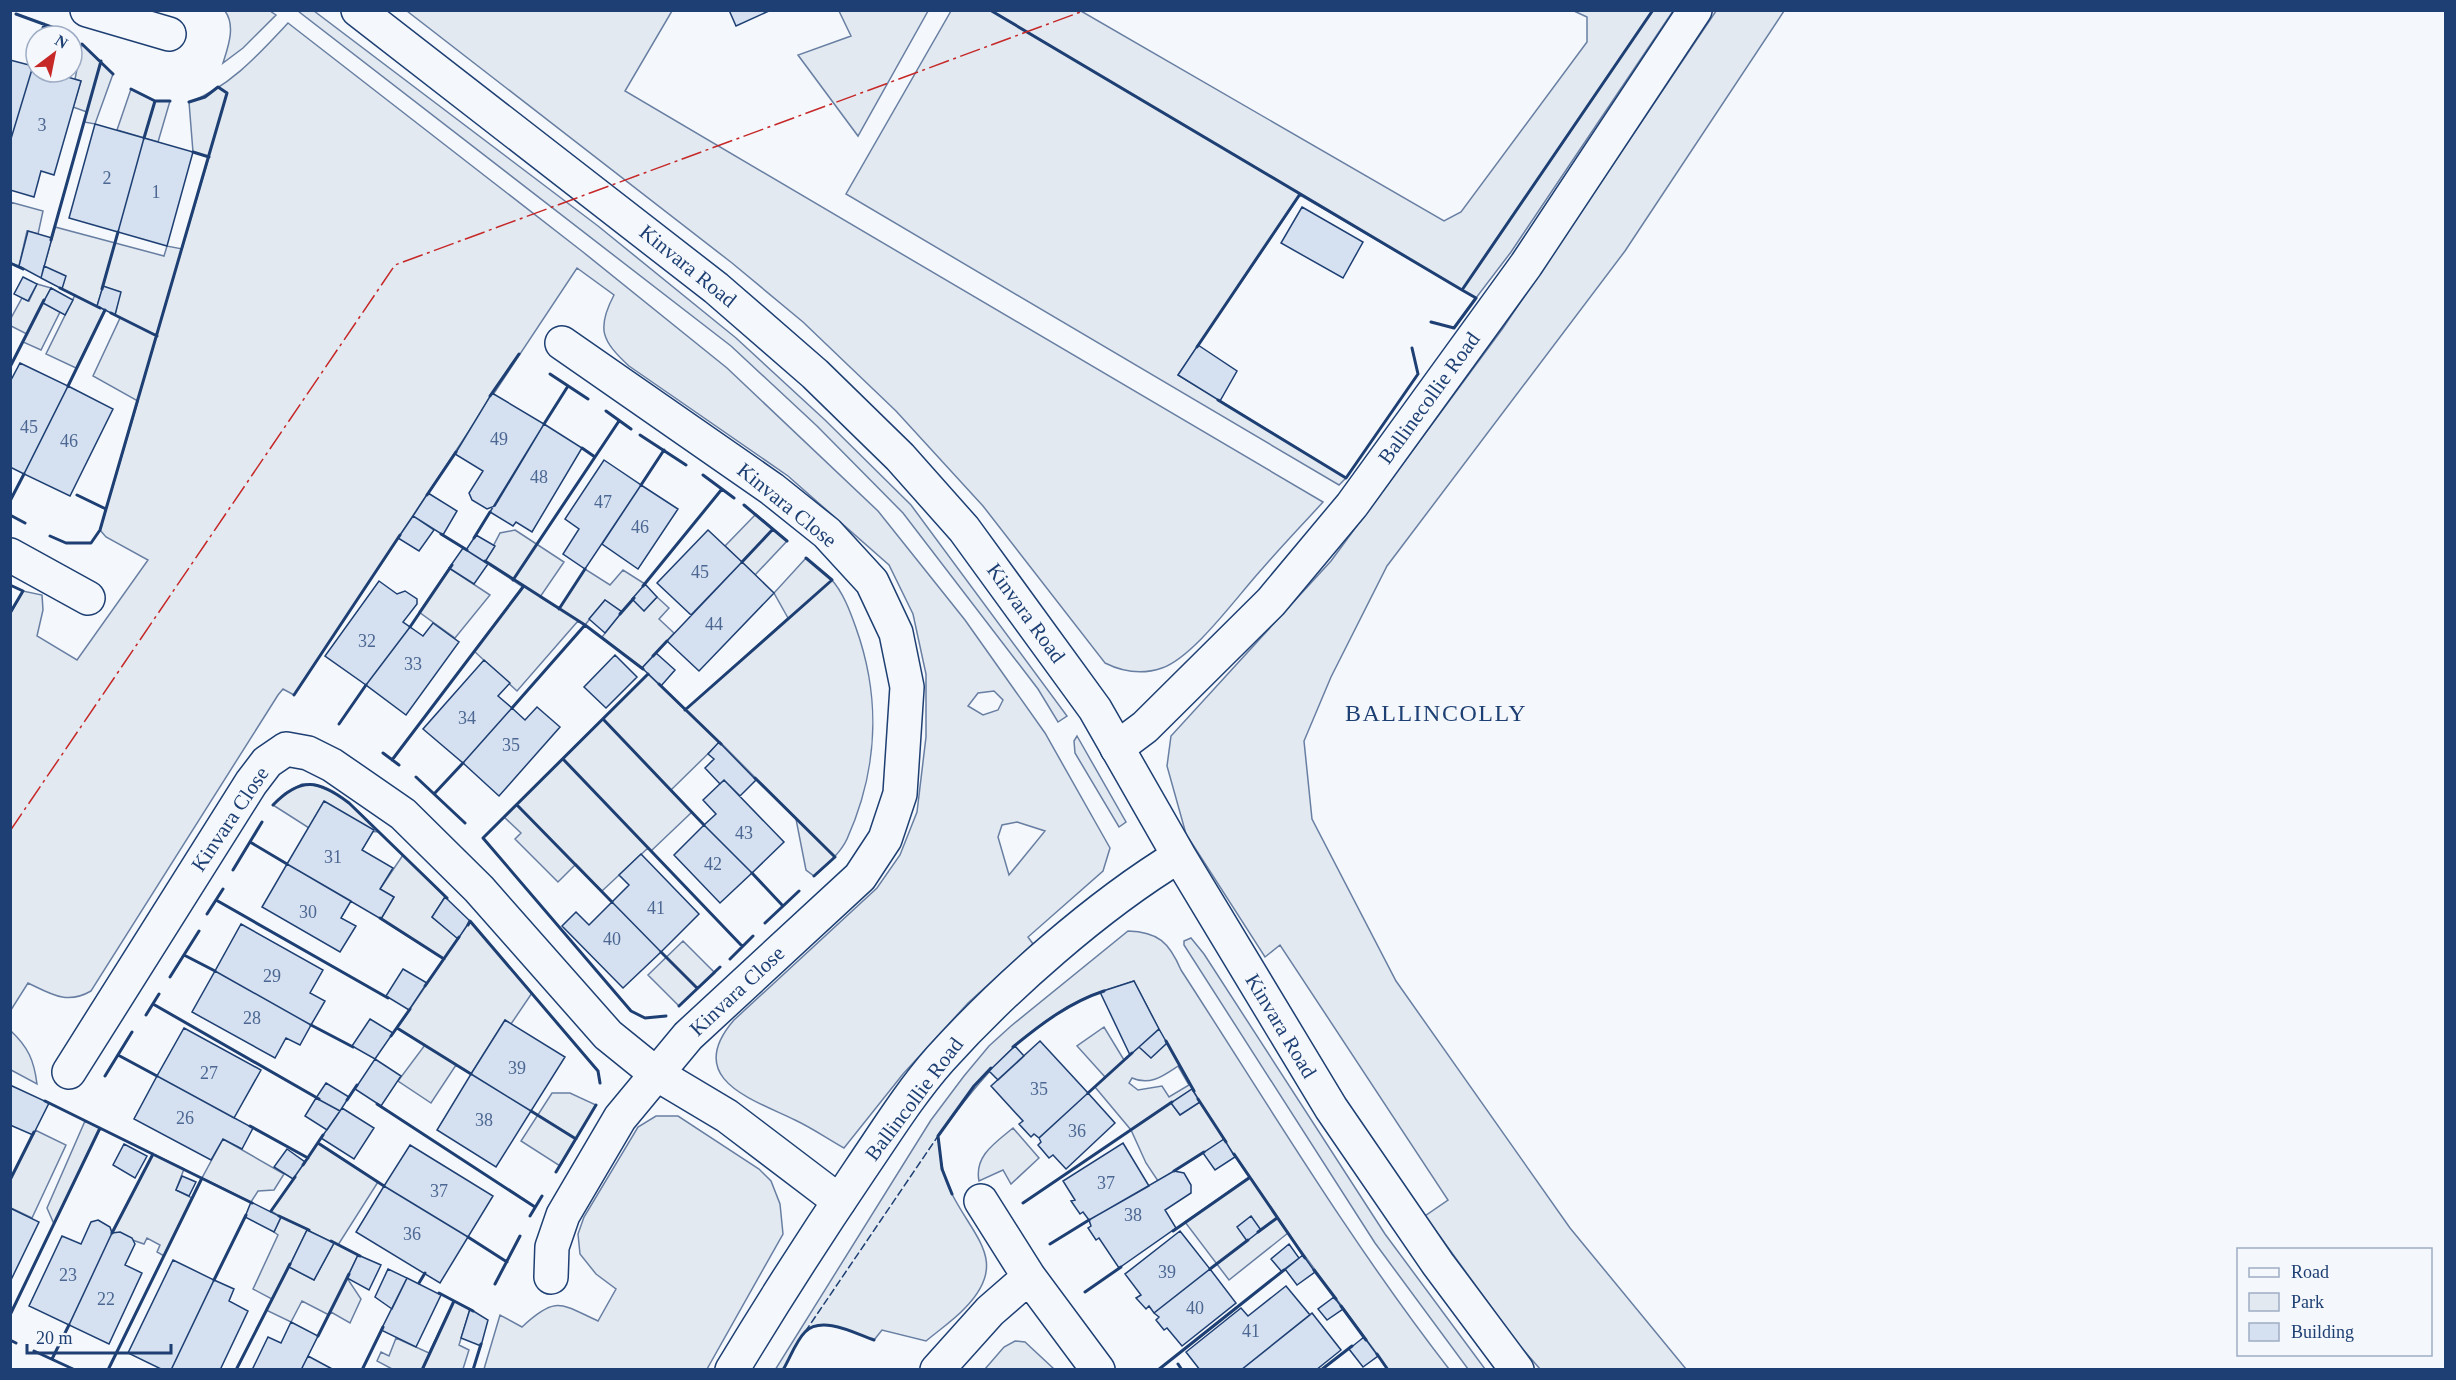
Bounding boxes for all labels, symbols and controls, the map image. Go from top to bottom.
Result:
north arrow [24,24,84,84]
text: N [52,31,71,52]
house number: 3 [38,115,47,135]
house number: 2 [103,168,112,188]
house number: 1 [152,182,161,202]
street label: Kinvara Road [635,220,741,313]
street label: Ballinecollie Road [1373,327,1485,469]
house number: 45 [20,417,38,437]
house number: 49 [490,429,508,449]
house number: 46 [60,431,78,451]
street label: Kinvara Close [733,458,841,552]
house number: 48 [530,467,548,487]
house number: 47 [594,492,612,512]
house number: 46 [631,517,649,537]
street label: Kinvara Road [982,559,1070,668]
house number: 45 [691,562,709,582]
house number: 44 [705,614,723,634]
house number: 32 [358,631,376,651]
house number: 33 [404,654,422,674]
district label: BALLINCOLLY [1345,700,1527,726]
house number: 34 [458,708,476,728]
house number: 35 [502,735,520,755]
street label: Kinvara Close [186,762,274,876]
house number: 43 [735,823,753,843]
house number: 31 [324,847,342,867]
house number: 42 [704,854,722,874]
house number: 41 [647,898,665,918]
house number: 30 [299,902,317,922]
house number: 40 [603,929,621,949]
street label: Kinvara Close [685,941,789,1041]
house number: 29 [263,966,281,986]
street label: Kinvara Road [1241,970,1322,1083]
house number: 28 [243,1008,261,1028]
street label: Ballincollie Road [860,1032,968,1165]
house number: 39 [508,1058,526,1078]
house number: 27 [200,1063,218,1083]
house number: 35 [1030,1079,1048,1099]
house number: 26 [176,1108,194,1128]
house number: 38 [475,1110,493,1130]
house number: 36 [1068,1121,1086,1141]
house number: 37 [1097,1173,1115,1193]
house number: 37 [430,1181,448,1201]
house number: 38 [1124,1205,1142,1225]
house number: 36 [403,1224,421,1244]
legend [2237,1248,2432,1356]
house number: 39 [1158,1262,1176,1282]
text: Road [2291,1262,2329,1282]
house number: 23 [59,1265,77,1285]
house number: 22 [97,1289,115,1309]
text: Park [2291,1292,2324,1312]
house number: 40 [1186,1298,1204,1318]
scale bar [27,1317,171,1355]
house number: 41 [1242,1321,1260,1341]
text: Building [2291,1322,2354,1342]
text: 20 m [36,1328,73,1348]

